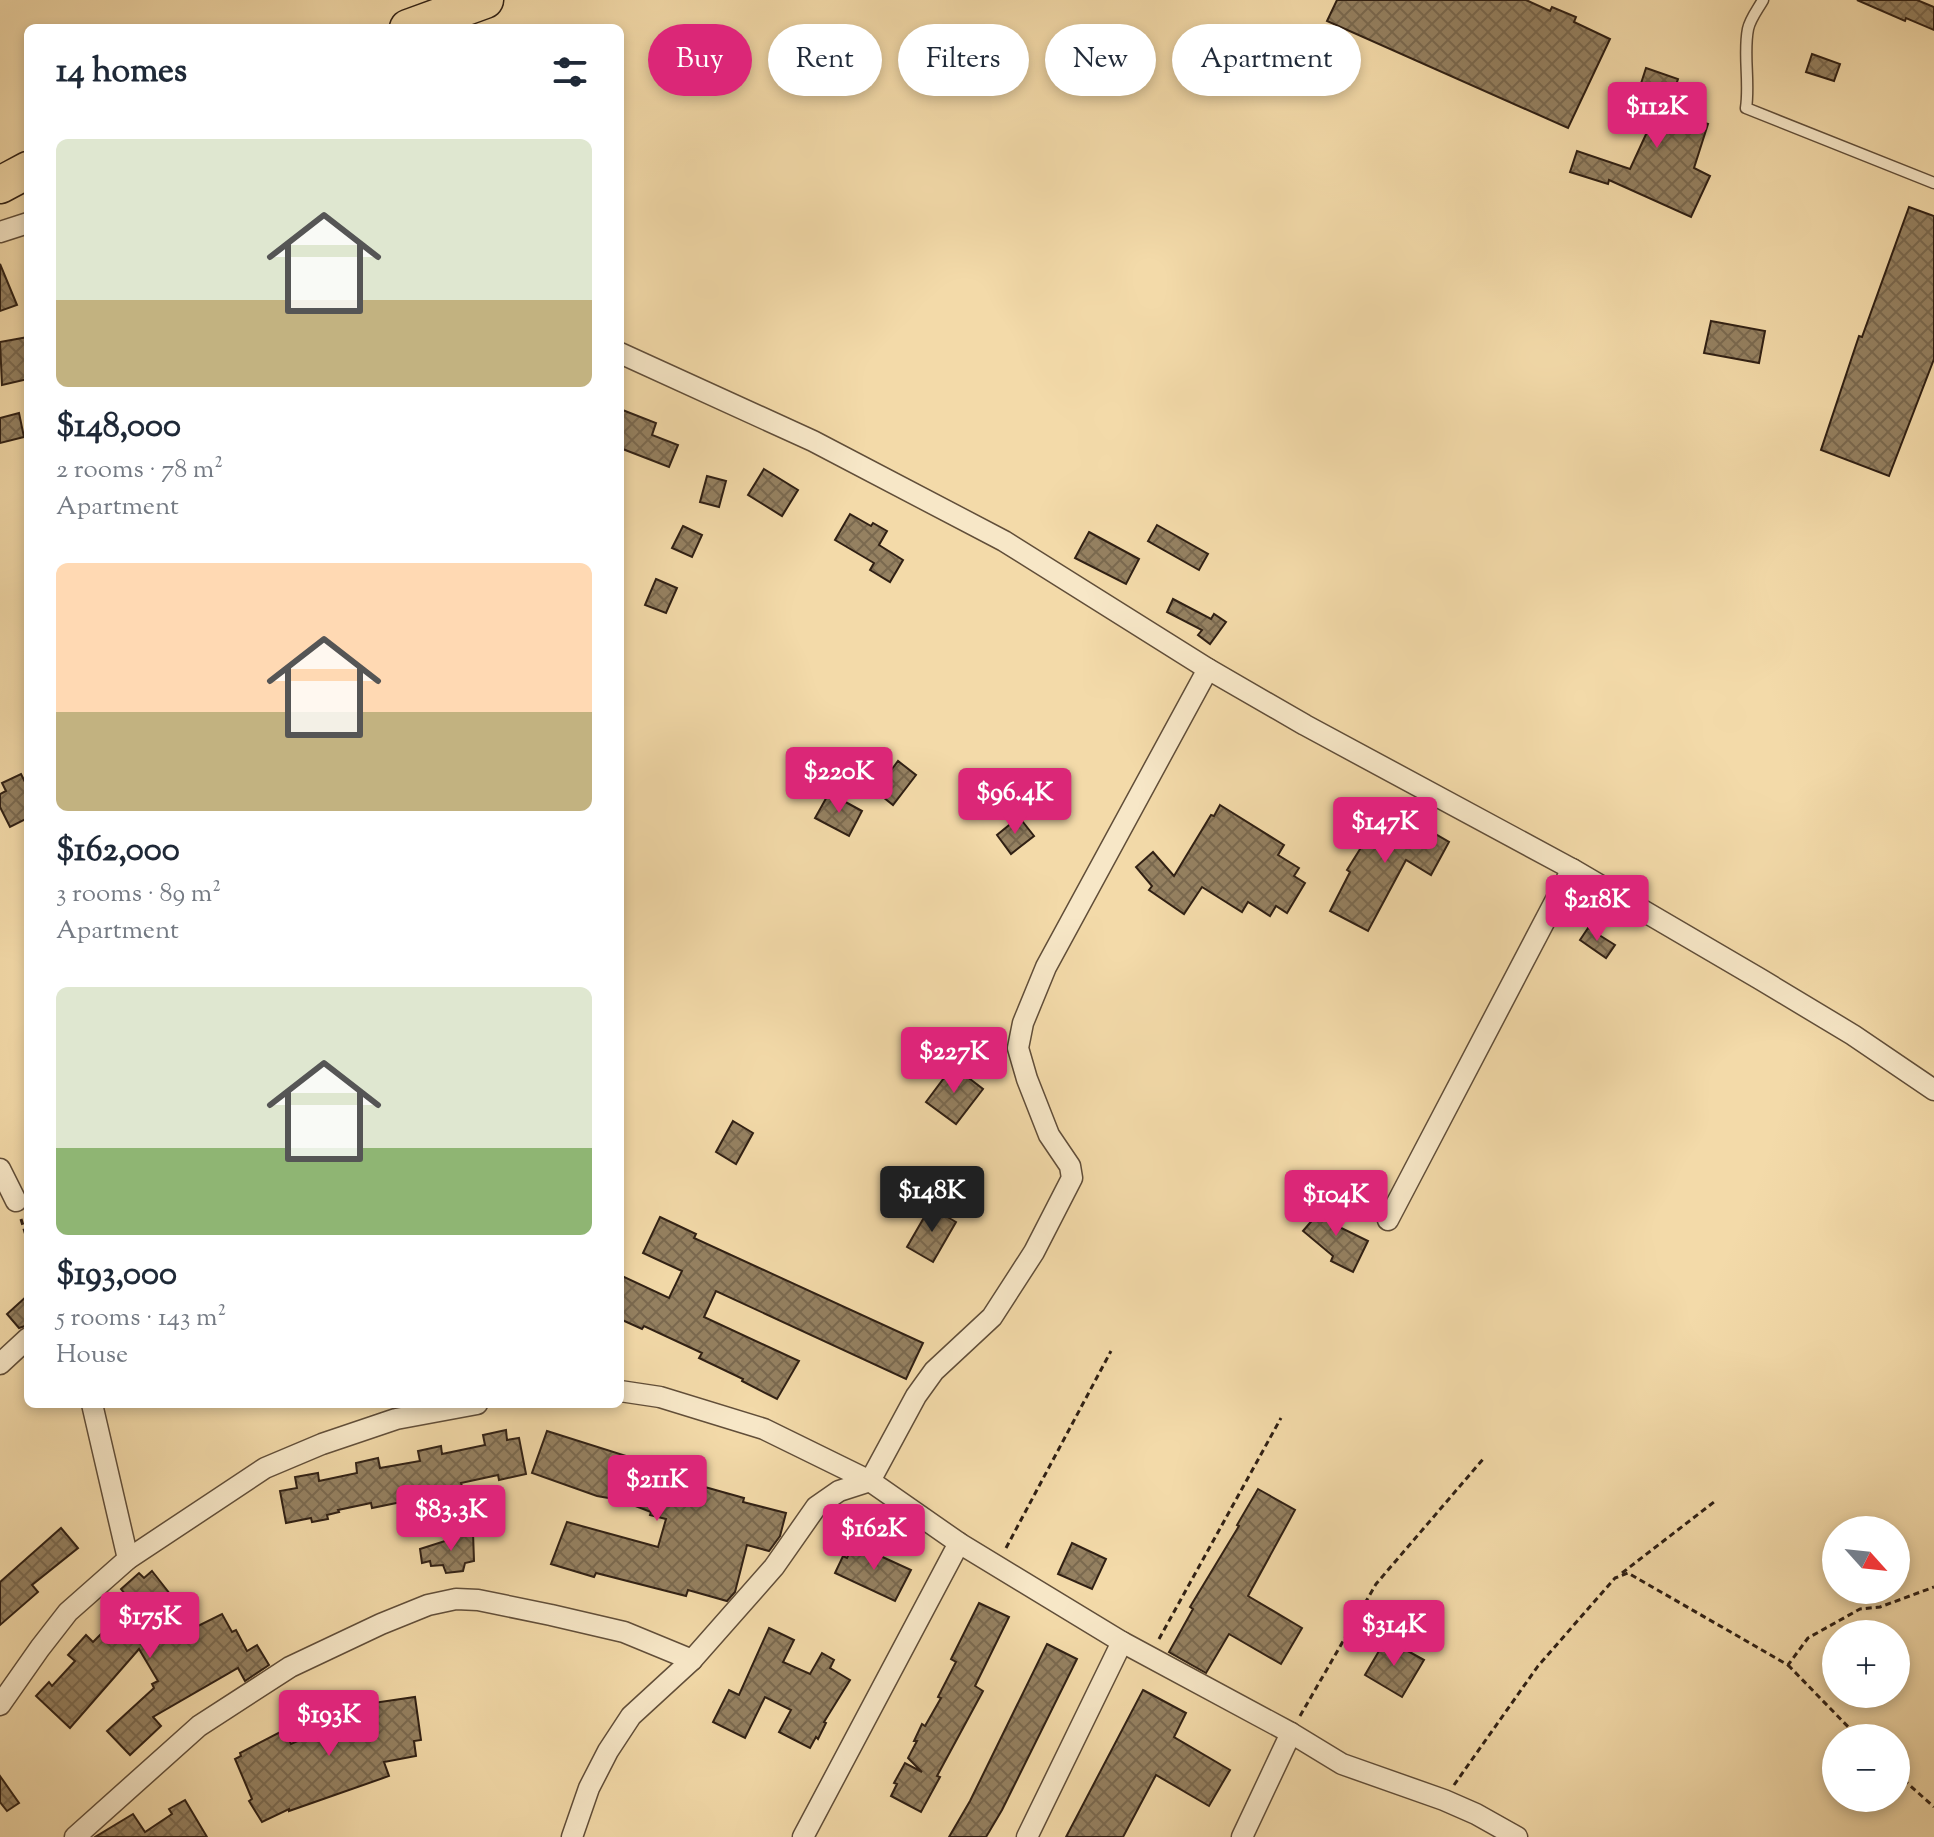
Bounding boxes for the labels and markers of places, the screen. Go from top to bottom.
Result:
pin: $112K [1601,82,1713,150]
pin: $220K [783,747,895,815]
pin: $96.4K [950,768,1080,836]
pin: $147K [1329,797,1441,865]
pin: $218K [1541,875,1653,943]
pin: $227K [898,1027,1010,1095]
pin: $148K [876,1166,988,1234]
pin: $104K [1280,1170,1392,1238]
pin: $211K [601,1455,713,1523]
pin: $83.3K [386,1485,516,1553]
pin: $162K [818,1504,930,1572]
pin: $175K [94,1592,206,1660]
pin: $314K [1338,1600,1450,1668]
pin: $193K [273,1690,385,1758]

